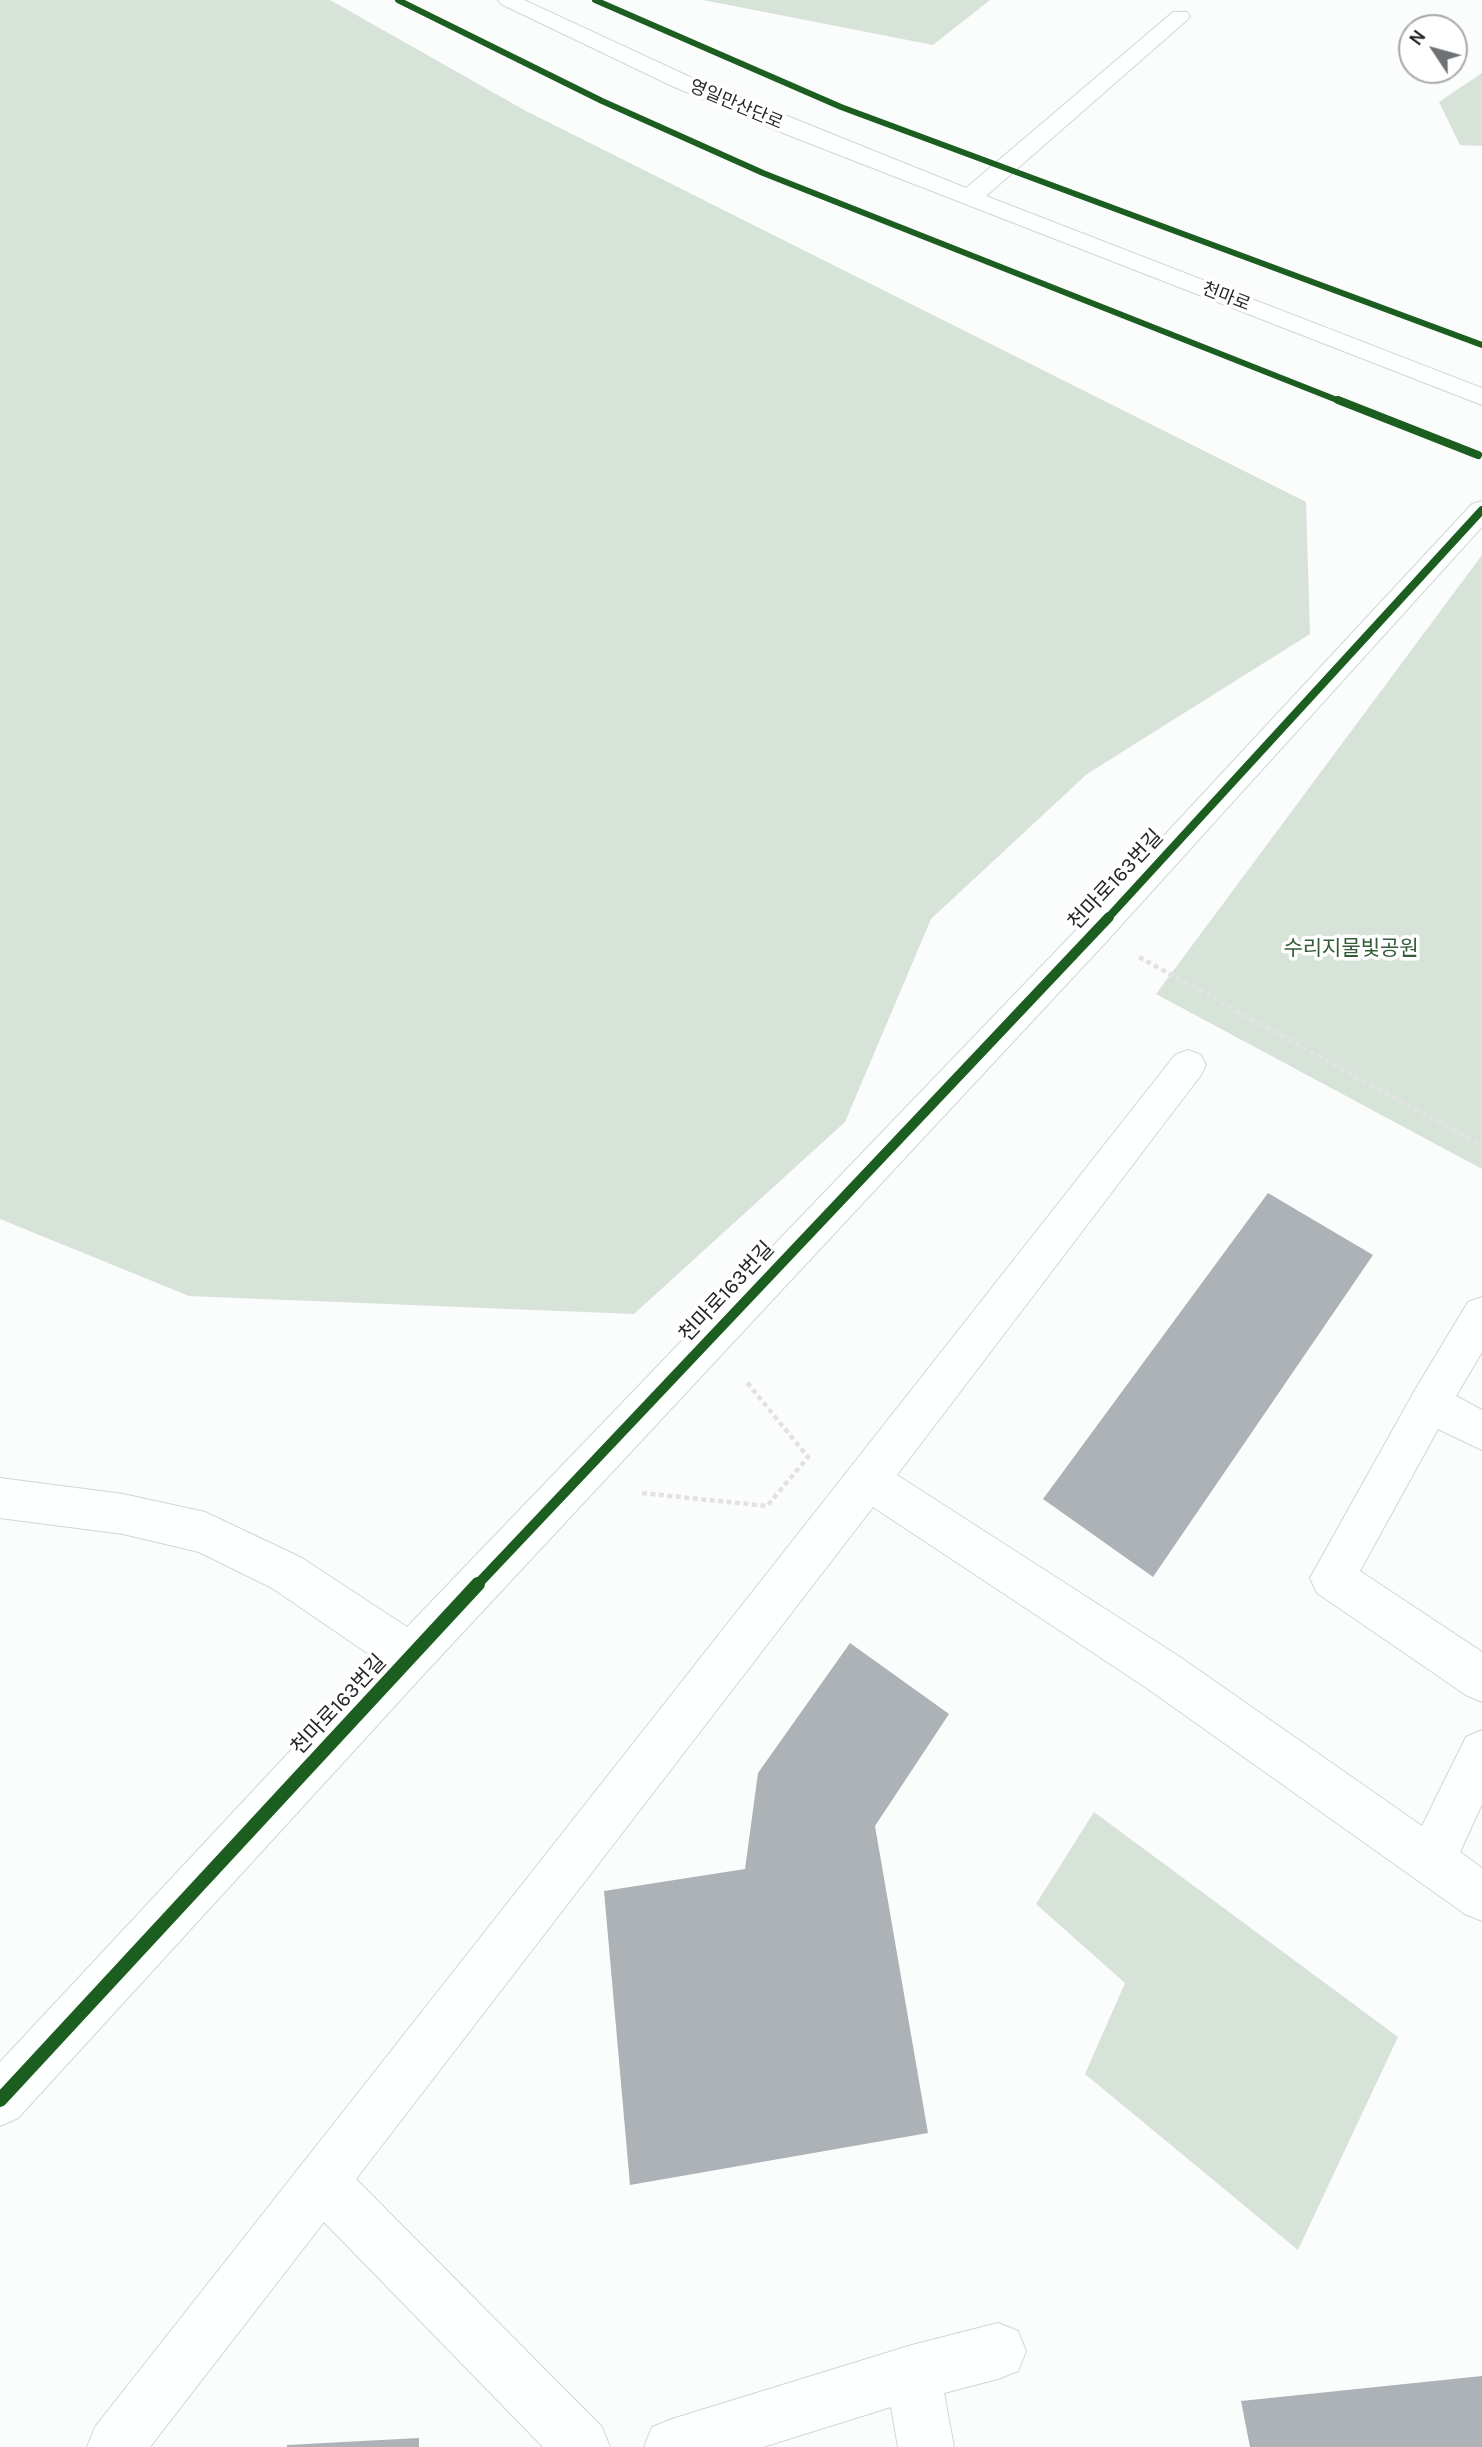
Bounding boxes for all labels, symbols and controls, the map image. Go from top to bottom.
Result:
north arrow [1398,14,1468,84]
text: N [1405,26,1431,50]
street label: 영일만산단로 [686,76,786,134]
street label: 천마로 [1199,278,1253,316]
street label: 천마로163번길 [1063,825,1169,935]
park label: 수리지물빛공원 [1283,936,1419,962]
street label: 천마로163번길 [674,1237,780,1347]
street label: 천마로163번길 [286,1650,392,1760]

